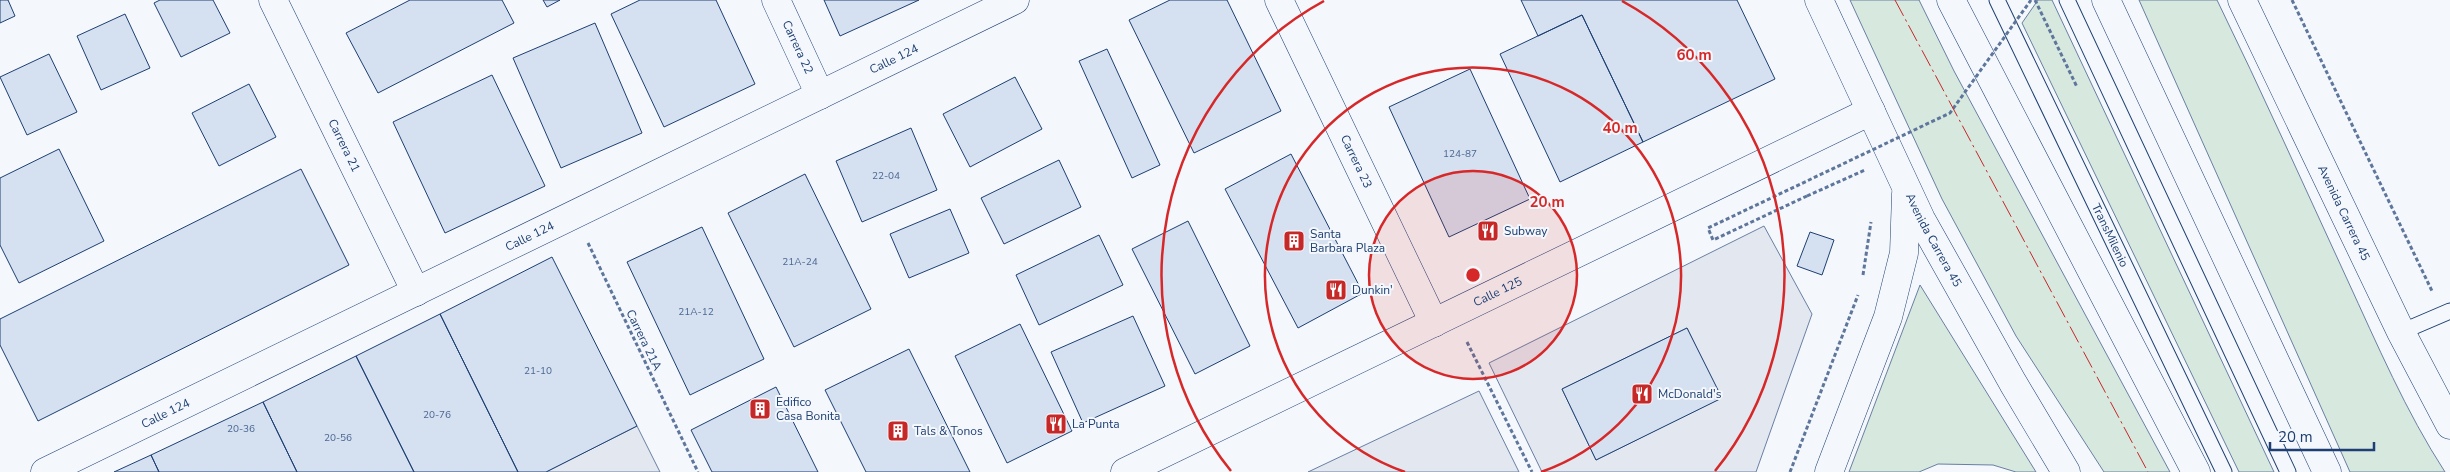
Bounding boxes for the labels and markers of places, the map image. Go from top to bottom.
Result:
restaurant icon: Subway [1476,219,1500,243]
place label: Subway [1504,223,1548,239]
place label: Santa Barbara Plaza [1310,226,1385,256]
building icon: Santa Barbara Plaza [1282,229,1306,253]
centre of rings [1464,266,1482,284]
restaurant icon: Dunkin' [1324,278,1348,302]
place label: Dunkin' [1352,282,1393,298]
restaurant icon: McDonald's [1630,382,1654,406]
place label: McDonald's [1658,386,1722,402]
place label: Edifico Casa Bonita [776,394,840,424]
building icon: Edifico Casa Bonita [748,397,772,421]
restaurant icon: La Punta [1044,412,1068,436]
place label: La Punta [1072,416,1120,432]
building icon: Tals & Tonos [886,419,910,443]
place label: Tals & Tonos [914,423,983,439]

